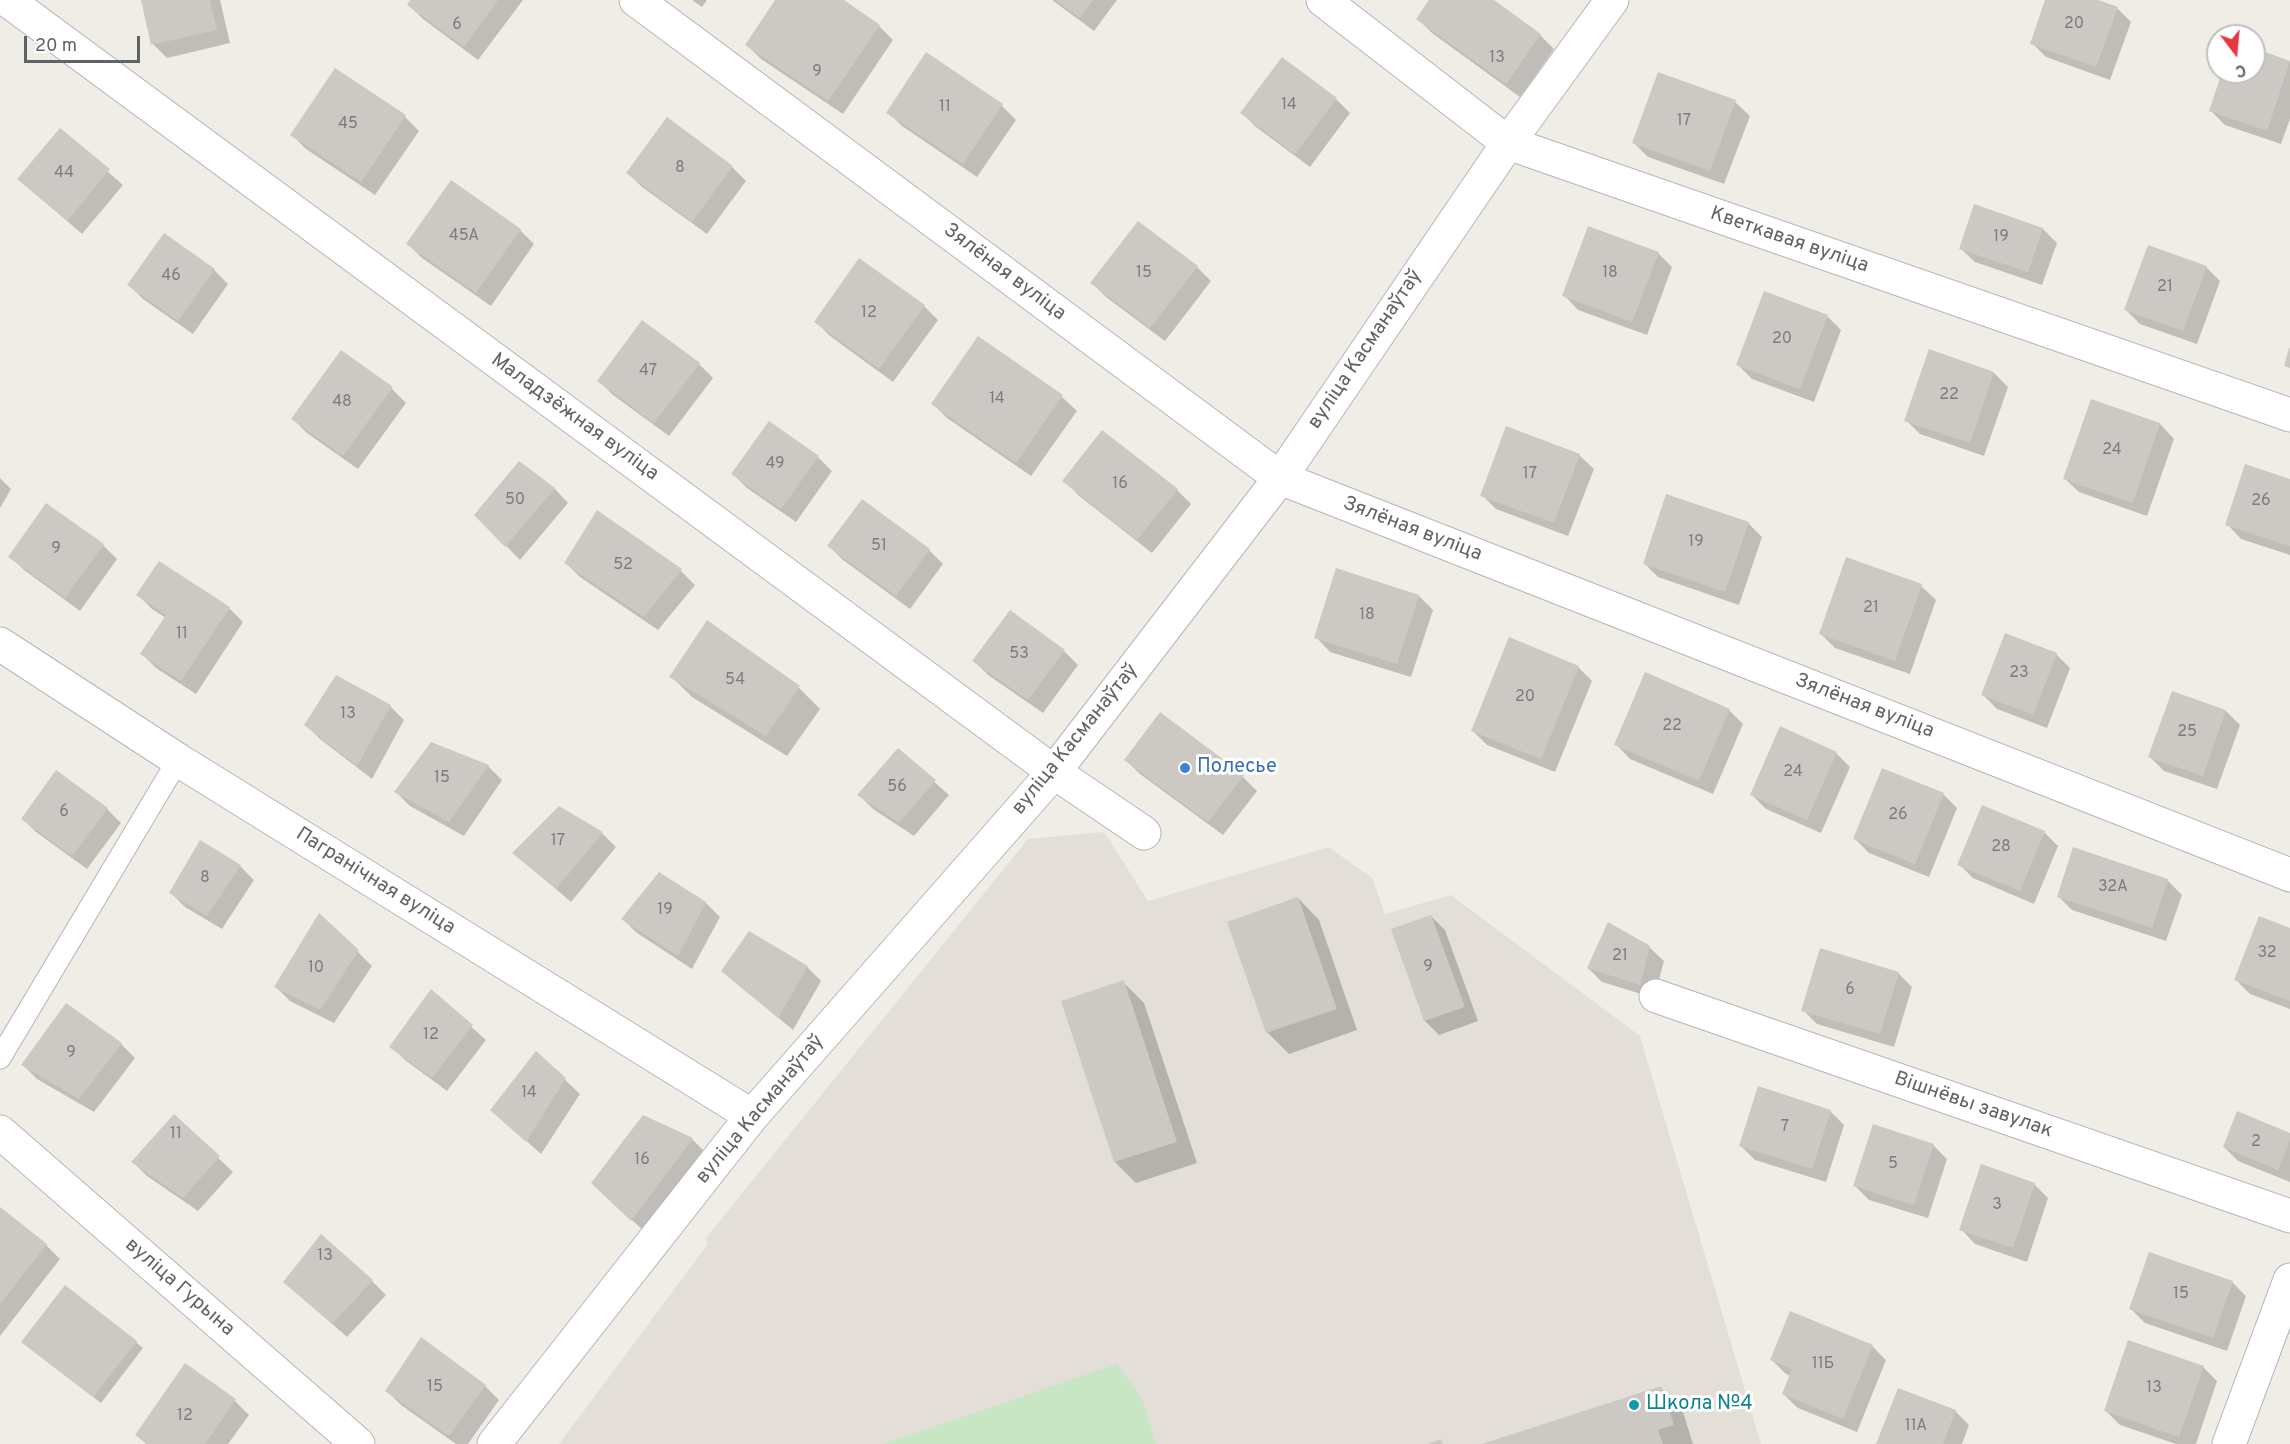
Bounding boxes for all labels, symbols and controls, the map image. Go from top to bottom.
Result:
house number: 20 [2064,15,2084,35]
house number: 6 [452,16,462,36]
scale bar [27,24,142,62]
north arrow [2206,24,2266,84]
text: 20 m [35,35,77,58]
house number: 13 [1489,49,1505,69]
text: С [2233,58,2248,80]
house number: 9 [812,63,822,83]
house number: 14 [1281,96,1297,116]
house number: 11 [939,98,951,118]
house number: 17 [1677,112,1691,132]
house number: 45 [338,115,358,135]
house number: 8 [675,159,685,179]
house number: 44 [54,164,74,184]
street label: Кветкавая вуліца [1707,203,1871,279]
street label: Зялёная вуліца [938,219,1070,327]
house number: 45А [449,227,479,247]
house number: 19 [1993,228,2009,248]
house number: 15 [1136,264,1152,284]
house number: 18 [1602,264,1618,284]
street label: вуліца Касманаўтаў [1304,266,1428,434]
house number: 46 [161,267,181,287]
house number: 21 [2157,278,2173,298]
house number: 12 [861,304,877,324]
house number: 20 [1772,330,1792,350]
street label: Маладзёжная вуліца [485,349,663,487]
house number: 47 [639,362,657,382]
house number: 22 [1939,386,1959,406]
house number: 14 [989,390,1005,410]
house number: 48 [332,393,352,413]
house number: 24 [2102,441,2122,461]
house number: 49 [765,455,785,475]
house number: 17 [1523,465,1537,485]
house number: 16 [1112,475,1128,495]
house number: 50 [505,491,525,511]
street label: Зялёная вуліца [1339,492,1485,568]
house number: 26 [2251,492,2271,512]
house number: 19 [1688,533,1704,553]
house number: 51 [871,537,887,557]
house number: 9 [51,540,61,560]
house number: 52 [613,556,633,576]
house number: 21 [1863,599,1879,619]
house number: 18 [1359,606,1375,626]
house number: 11 [176,625,188,645]
house number: 53 [1009,645,1029,665]
street label: вуліца Касманаўтаў [1008,660,1144,820]
house number: 23 [2009,664,2029,684]
street label: Зялёная вуліца [1791,669,1937,745]
house number: 54 [725,671,745,691]
house number: 20 [1515,688,1535,708]
house number: 13 [340,705,356,725]
house number: 22 [1662,717,1682,737]
house number: 25 [2177,723,2197,743]
place label: Полесье [1197,756,1277,780]
marker: Полесье [1178,761,1192,775]
house number: 24 [1783,763,1803,783]
house number: 15 [434,769,450,789]
house number: 56 [887,778,907,798]
house number: 6 [59,803,69,823]
house number: 26 [1888,806,1908,826]
street label: Пагранічная вуліца [291,823,459,941]
house number: 17 [551,832,565,852]
house number: 28 [1991,838,2011,858]
house number: 8 [200,869,210,889]
house number: 32А [2098,878,2128,898]
house number: 19 [657,901,673,921]
house number: 32 [2257,944,2277,964]
house number: 21 [1612,947,1628,967]
house number: 9 [1423,958,1433,978]
house number: 10 [308,959,324,979]
house number: 6 [1845,981,1855,1001]
house number: 12 [423,1026,439,1046]
street label: вуліца Касманаўтаў [692,1031,830,1189]
house number: 9 [66,1044,76,1064]
street label: Вішнёвы завулак [1891,1068,2055,1144]
house number: 14 [521,1084,537,1104]
house number: 7 [1781,1118,1789,1138]
house number: 11 [170,1125,182,1145]
house number: 2 [2251,1133,2261,1153]
house number: 16 [634,1151,650,1171]
house number: 5 [1888,1155,1898,1175]
house number: 3 [1992,1196,2002,1216]
street label: вуліца Гурына [119,1234,239,1342]
house number: 13 [317,1247,333,1267]
house number: 15 [2173,1285,2189,1305]
house number: 11Б [1812,1355,1834,1375]
house number: 15 [427,1378,443,1398]
house number: 13 [2146,1379,2162,1399]
place label: Школа №4 [1646,1393,1753,1417]
marker: Школа №4 [1627,1398,1641,1412]
house number: 12 [177,1407,193,1427]
house number: 11А [1905,1417,1927,1437]

